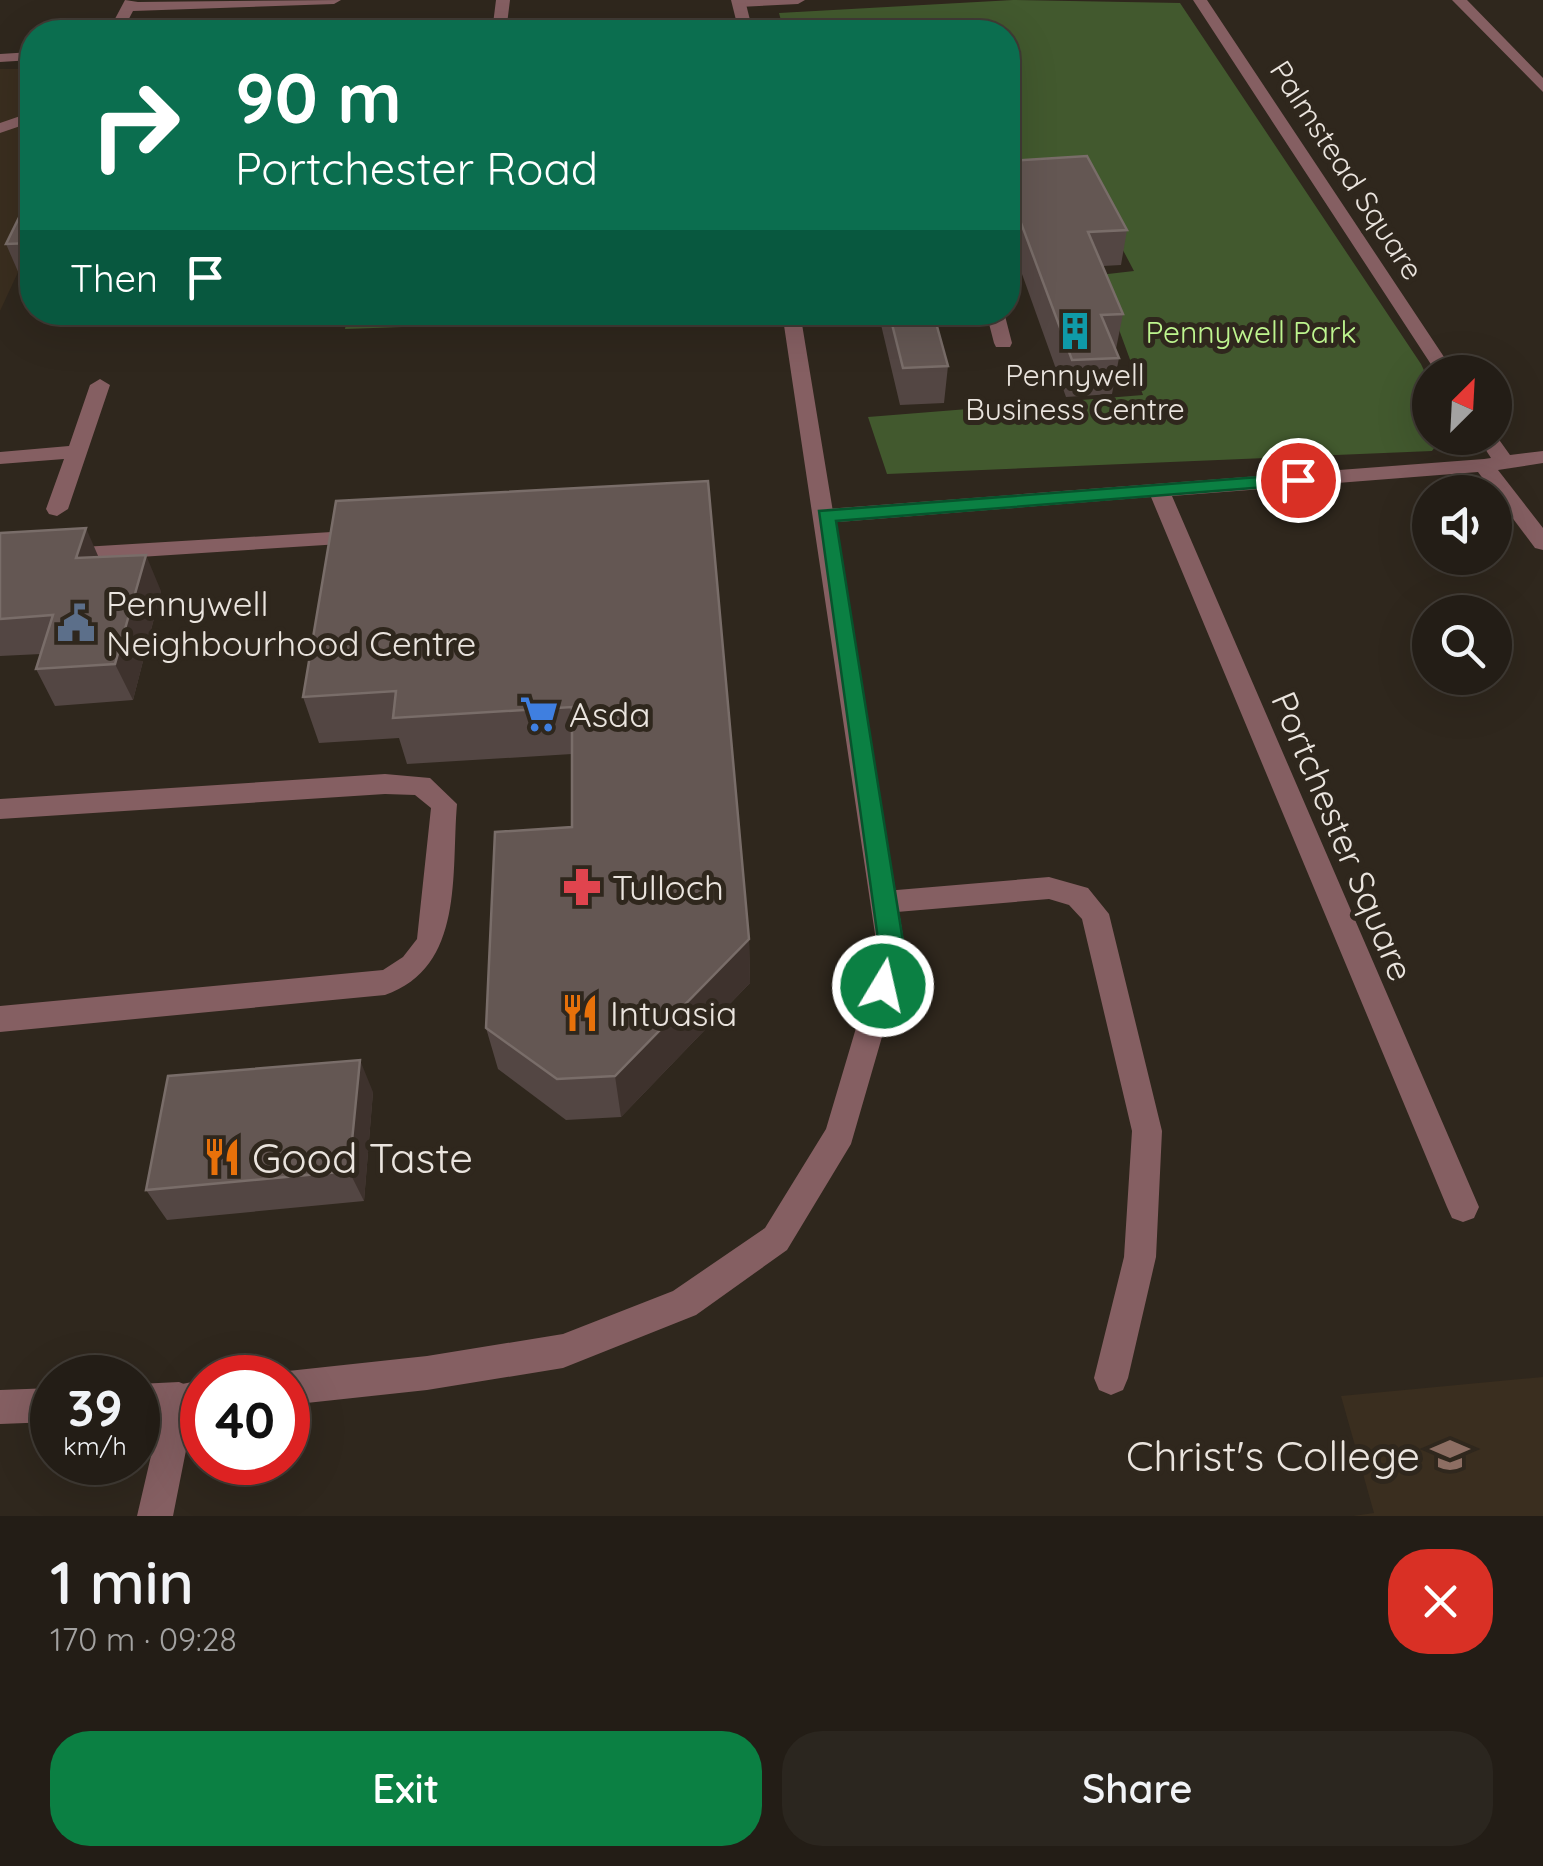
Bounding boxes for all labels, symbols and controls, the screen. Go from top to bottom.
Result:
text: 90 m [235,53,402,141]
street label: Palmstead Square [1262,53,1432,287]
icon: right [70,60,200,190]
text: Portchester Road [235,140,598,196]
icon: arrive [178,250,233,305]
text: Then [70,254,158,302]
building icon: Pennywell Business Centre [1054,310,1096,352]
park label: Pennywell Park [1145,313,1357,351]
north arrow [1412,355,1512,455]
map controls [1412,355,1512,695]
place label: Pennywell Business Centre [965,356,1185,428]
pin [1256,438,1341,523]
icon: arrive [1271,453,1326,508]
button: sound [1412,475,1512,575]
place label: Pennywell Neighbourhood Centre [106,581,476,665]
button: search [1412,595,1512,695]
public building icon: Pennywell Neighbourhood Centre [55,602,97,644]
street label: Portchester Square [1262,685,1424,987]
place label: Asda [569,692,650,736]
supermarket icon: Asda [518,693,560,735]
place label: Tulloch [612,865,724,909]
pharmacy icon: Tulloch [561,866,603,908]
position arrow [831,934,935,1038]
place label: Intuasia [610,991,737,1035]
restaurant icon: Intuasia [559,992,601,1034]
place label: Good Taste [252,1131,473,1184]
restaurant icon: Good Taste [201,1136,243,1178]
speed limit sign: 40 [180,1355,310,1485]
text: 39 [67,1376,123,1439]
place label: Christ's College [1126,1429,1420,1482]
text: km/h [63,1430,127,1461]
school or university icon: Christ's College [1429,1434,1471,1476]
text: 1 min [50,1544,194,1619]
button: close [1388,1549,1493,1654]
text: 170 m · 09:28 [50,1619,237,1659]
button: Exit [50,1731,762,1846]
button: Share [782,1731,1493,1846]

